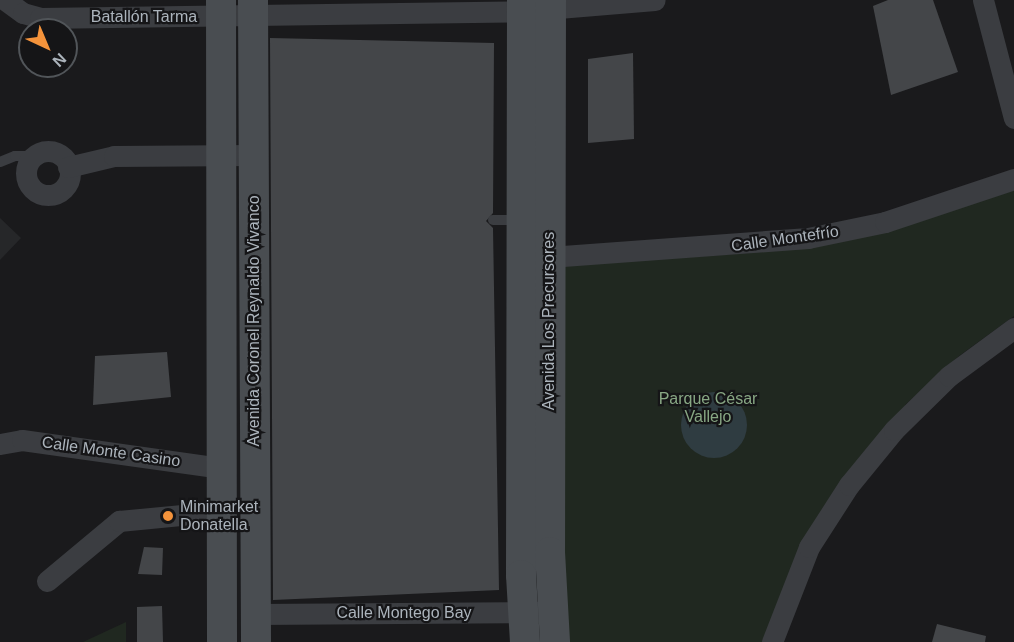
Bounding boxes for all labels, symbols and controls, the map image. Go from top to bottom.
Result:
street label: Batallón Tarma [91,7,197,27]
north arrow [18,18,78,78]
text: N [49,50,70,70]
street label: Avenida Coronel Reynaldo Vivanco [244,195,264,447]
street label: Calle Montefrío [730,222,840,256]
street label: Avenida Los Precursores [539,232,559,410]
park label: Parque César Vallejo [659,389,757,427]
street label: Calle Monte Casino [41,433,181,471]
place label: Minimarket Donatella [180,497,258,535]
marker: Minimarket Donatella [161,509,175,523]
street label: Calle Montego Bay [336,603,472,623]

